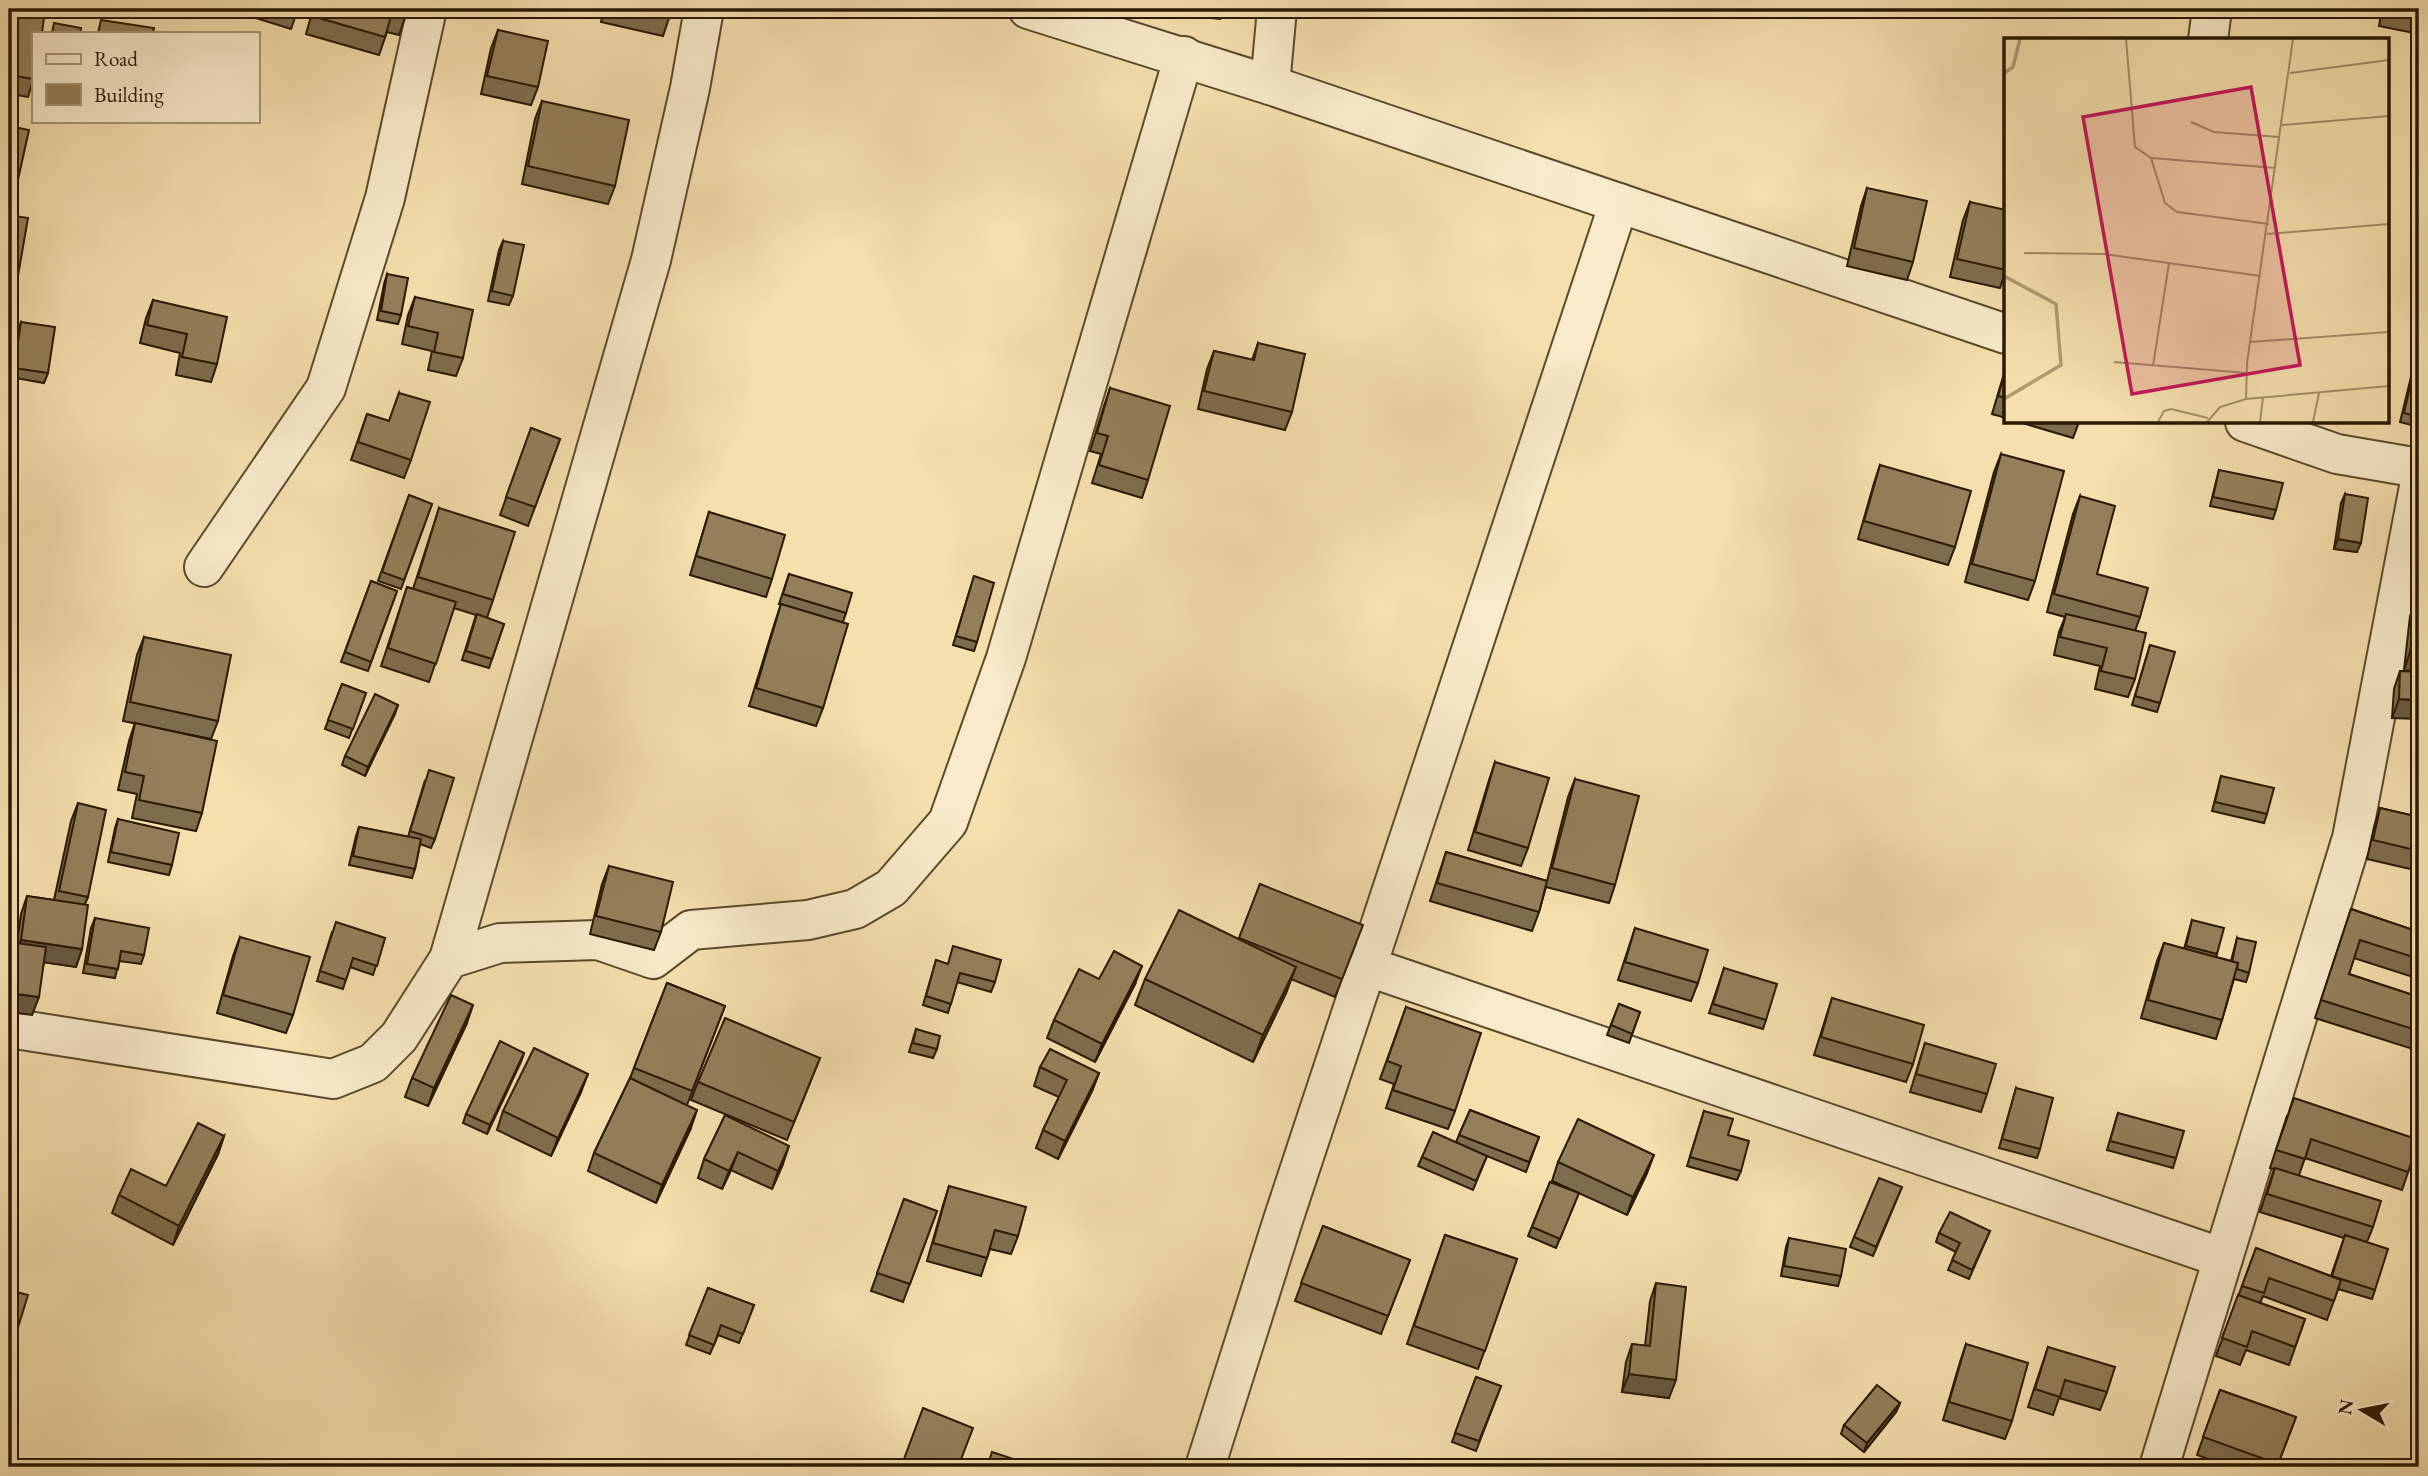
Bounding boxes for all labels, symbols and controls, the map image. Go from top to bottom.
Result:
legend [32,32,259,122]
inset map [2004,38,2390,424]
text: Road [94,45,138,72]
text: Building [94,81,164,108]
north arrow [2326,1374,2396,1444]
text: N [2332,1397,2360,1417]

